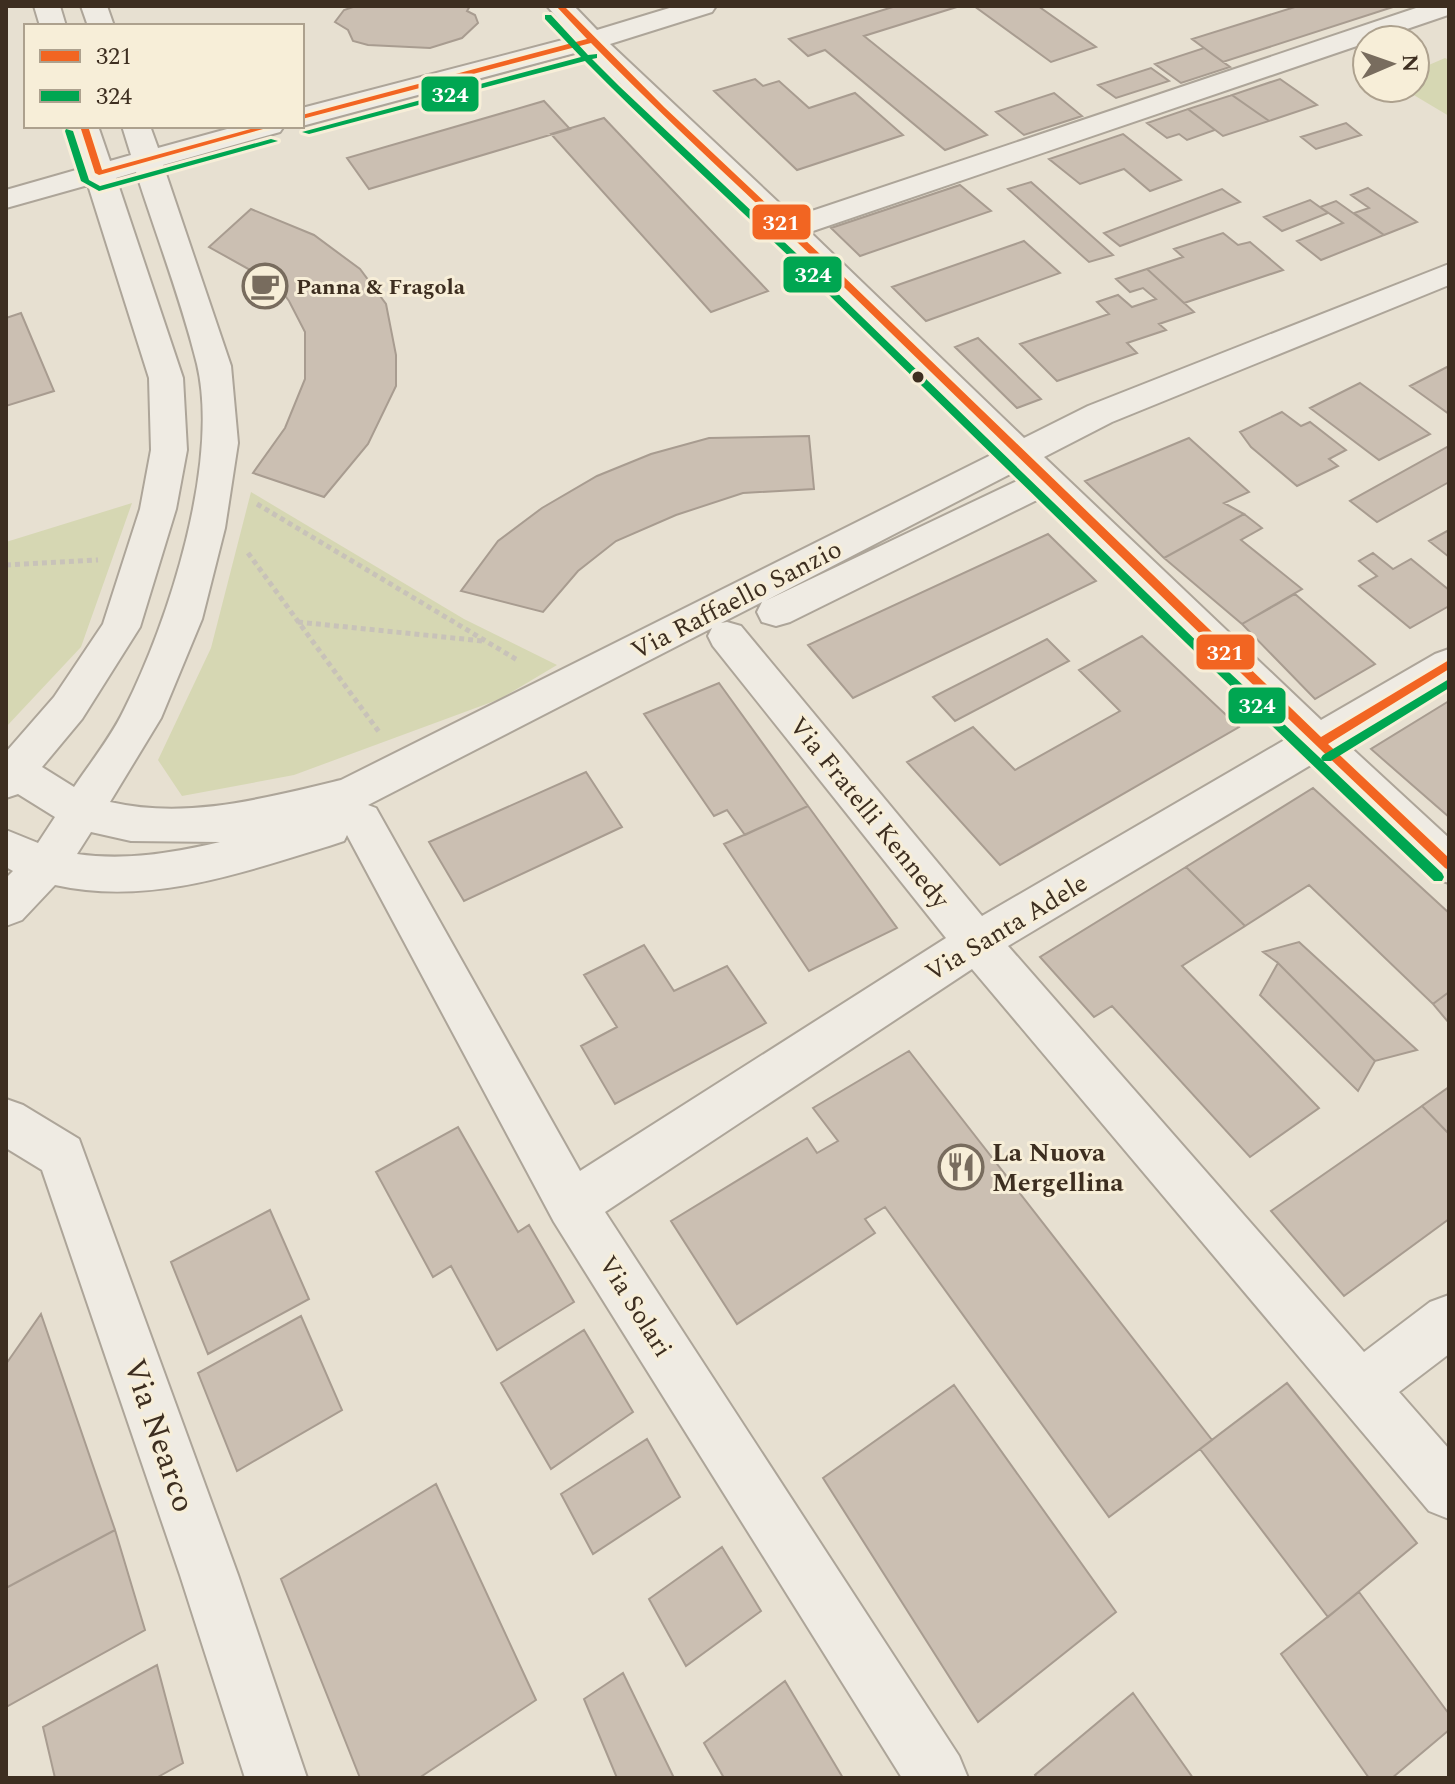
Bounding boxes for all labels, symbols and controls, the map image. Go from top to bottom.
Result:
legend [24,24,304,128]
north arrow [1351,24,1431,104]
text: 321 [96,39,132,75]
text: N [1393,54,1426,73]
line badge: 324 [420,75,480,113]
text: 324 [96,79,132,115]
text: 324 [431,79,469,112]
line badge: 321 [751,203,812,241]
text: 321 [762,207,800,240]
line badge: 324 [782,255,843,294]
text: 324 [794,259,832,292]
cafe icon: Panna & Fragola [241,262,289,310]
place label: Panna & Fragola [296,271,466,304]
unlabelled marker [910,369,926,385]
street label: Via Raffaello Sanzio [624,529,849,670]
line badge: 321 [1195,633,1256,671]
text: 321 [1206,637,1244,670]
line badge: 324 [1227,686,1287,725]
text: 324 [1238,690,1276,723]
street label: Via Fratelli Kennedy [779,708,960,919]
street label: Via Santa Adele [918,863,1095,992]
place label: La Nuova Mergellina [992,1133,1124,1203]
restaurant icon: La Nuova Mergellina [937,1143,985,1191]
street label: Via Solari [588,1248,682,1365]
street label: Via Nearco [109,1352,208,1519]

